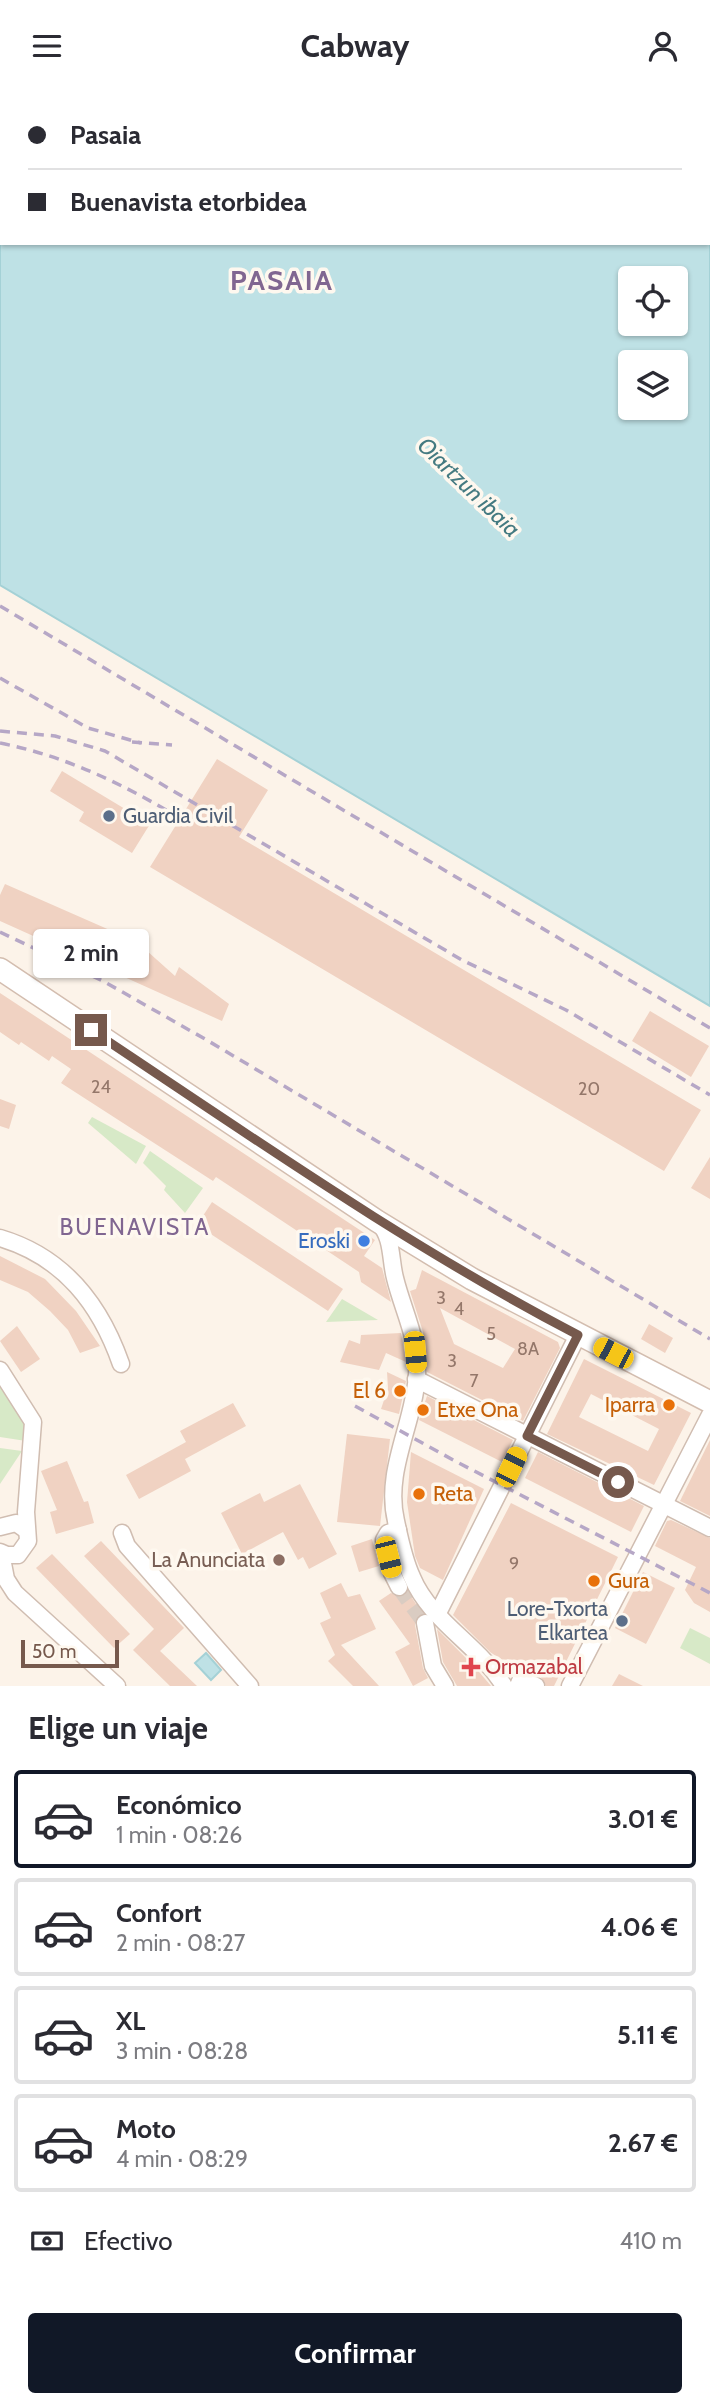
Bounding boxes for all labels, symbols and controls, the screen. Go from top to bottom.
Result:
text: Cabway [300,26,410,65]
icon: menu [28,27,66,65]
icon: person [644,27,682,65]
text: Pasaia [70,119,141,151]
text: Buenavista etorbidea [70,186,307,218]
district label: PASAIA [230,263,334,297]
map controls [618,266,688,420]
button: locate [618,266,688,336]
button: layers [618,350,688,420]
water label: Oiartzun ibaia [412,431,526,543]
place label: Guardia Civil [123,803,233,828]
marker: Guardia Civil [101,808,117,824]
callout: 2 min [33,929,149,977]
text: 2 min [63,939,119,967]
route end [75,1014,107,1046]
house number: 24 [91,1076,111,1098]
house number: 20 [578,1078,600,1100]
district label: BUENAVISTA [60,1213,210,1241]
place label: Eroski [298,1228,350,1253]
marker: Eroski [356,1233,372,1249]
house number: 3 [436,1287,446,1309]
house number: 4 [454,1298,464,1320]
house number: 5 [486,1323,496,1345]
car [403,1330,428,1374]
car [590,1334,637,1372]
house number: 8A [517,1338,539,1360]
house number: 3 [447,1350,457,1372]
house number: 7 [469,1370,479,1392]
place label: El 6 [353,1378,386,1403]
marker: El 6 [392,1383,408,1399]
place label: Iparra [605,1392,655,1417]
place label: Etxe Ona [437,1397,518,1422]
marker: Iparra [661,1397,677,1413]
marker: Etxe Ona [415,1402,431,1418]
car [493,1444,530,1490]
route start [602,1466,634,1498]
place label: Reta [433,1481,473,1506]
marker: Reta [411,1486,427,1502]
car [373,1534,404,1580]
place label: La Anunciata [151,1547,265,1572]
marker: La Anunciata [271,1552,287,1568]
house number: 9 [509,1553,519,1575]
place label: Gura [608,1568,650,1593]
marker: Gura [586,1573,602,1589]
place label: Lore-Txorta Elkartea [507,1596,608,1645]
marker: Lore-Txorta Elkartea [614,1613,630,1629]
scale bar [21,1637,119,1669]
text: 50 m [32,1640,76,1663]
place label: Ormazabal [485,1654,583,1679]
marker: Ormazabal [463,1659,479,1675]
text: Elige un viaje [28,1708,208,1747]
icon: car [32,1788,95,1851]
text: Económico [116,1789,242,1821]
text: 3.01 € [608,1803,678,1835]
text: 1 min · 08:26 [116,1821,242,1849]
icon: car [32,1896,95,1959]
text: Confort [116,1897,202,1929]
text: 4.06 € [601,1911,678,1943]
text: 2 min · 08:27 [116,1929,245,1957]
icon: car [32,2004,95,2067]
text: XL [116,2005,145,2037]
text: 5.11 € [617,2019,678,2051]
text: 3 min · 08:28 [116,2037,248,2065]
icon: car [32,2112,95,2175]
text: Moto [116,2113,176,2145]
text: 2.67 € [608,2127,678,2159]
text: 4 min · 08:29 [116,2145,248,2173]
icon: cash [28,2222,66,2260]
text: Efectivo [84,2225,173,2257]
text: 410 m [620,2227,682,2255]
button: Confirmar [28,2313,682,2393]

